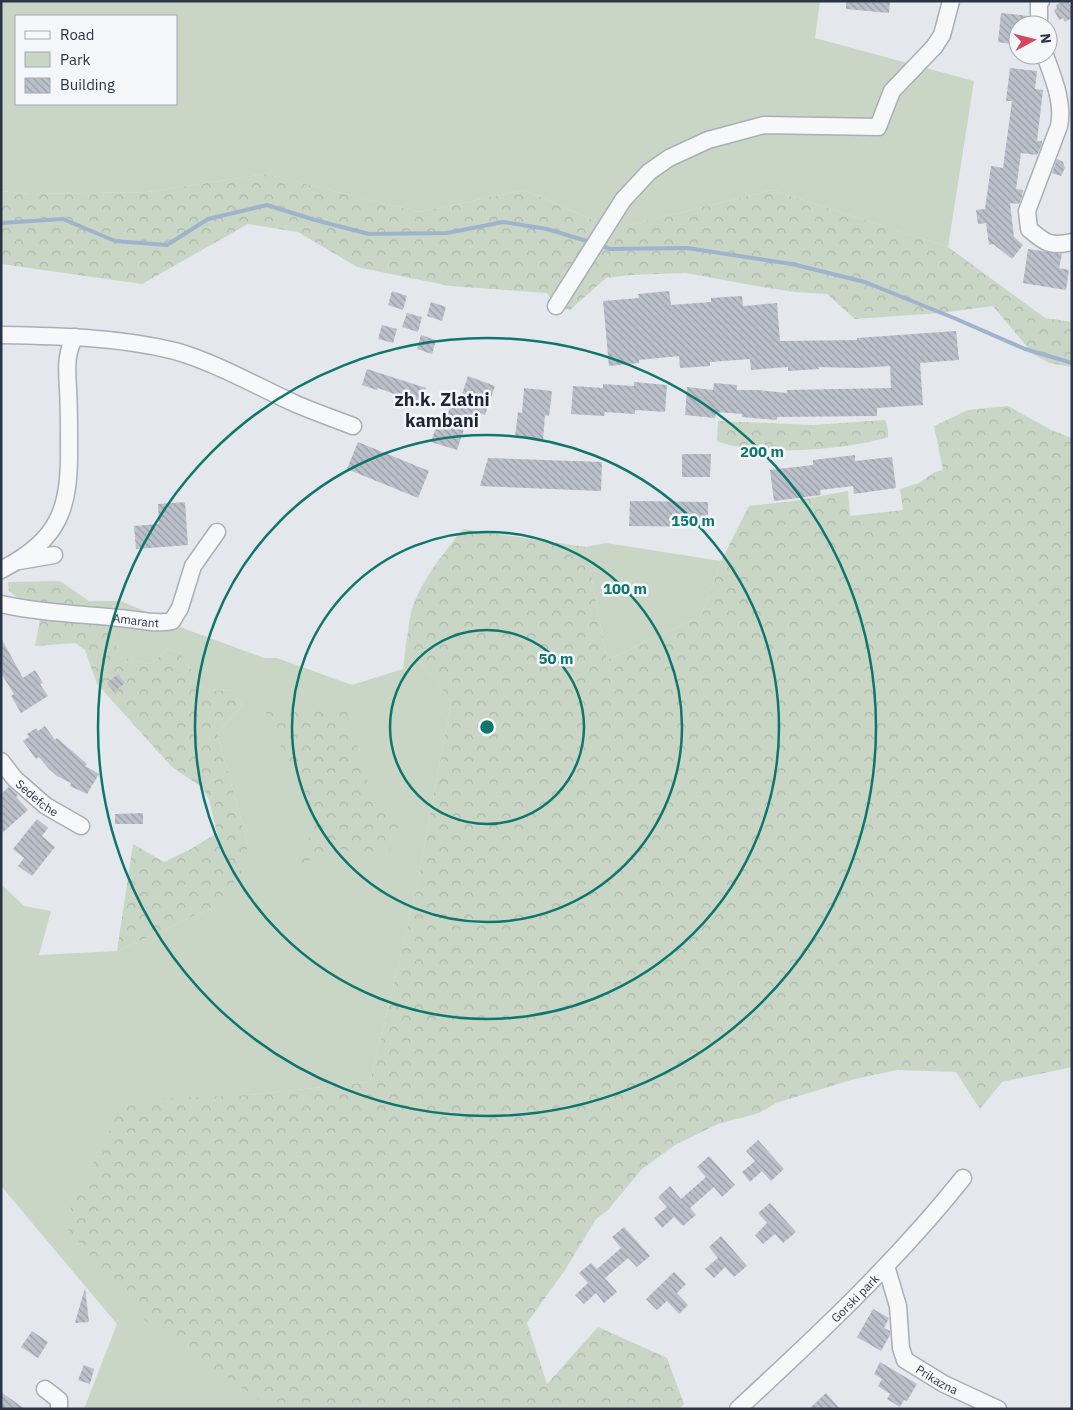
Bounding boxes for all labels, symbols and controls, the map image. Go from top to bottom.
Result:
legend [15,15,178,105]
north arrow [1008,15,1058,65]
text: Road [60,25,95,44]
text: N [1036,32,1055,45]
text: Park [60,50,90,69]
text: Building [60,75,115,94]
district label: zh.k. Zlatni kambani [394,388,490,432]
text: 200 m [740,442,784,461]
text: 150 m [671,511,715,530]
text: 100 m [603,579,647,598]
street label: Amarant [112,610,159,630]
text: 50 m [539,649,573,668]
centre of rings [478,718,496,736]
street label: Sedefche [13,776,62,819]
street label: Gorski park [827,1270,882,1325]
street label: Prikazna [913,1361,961,1397]

